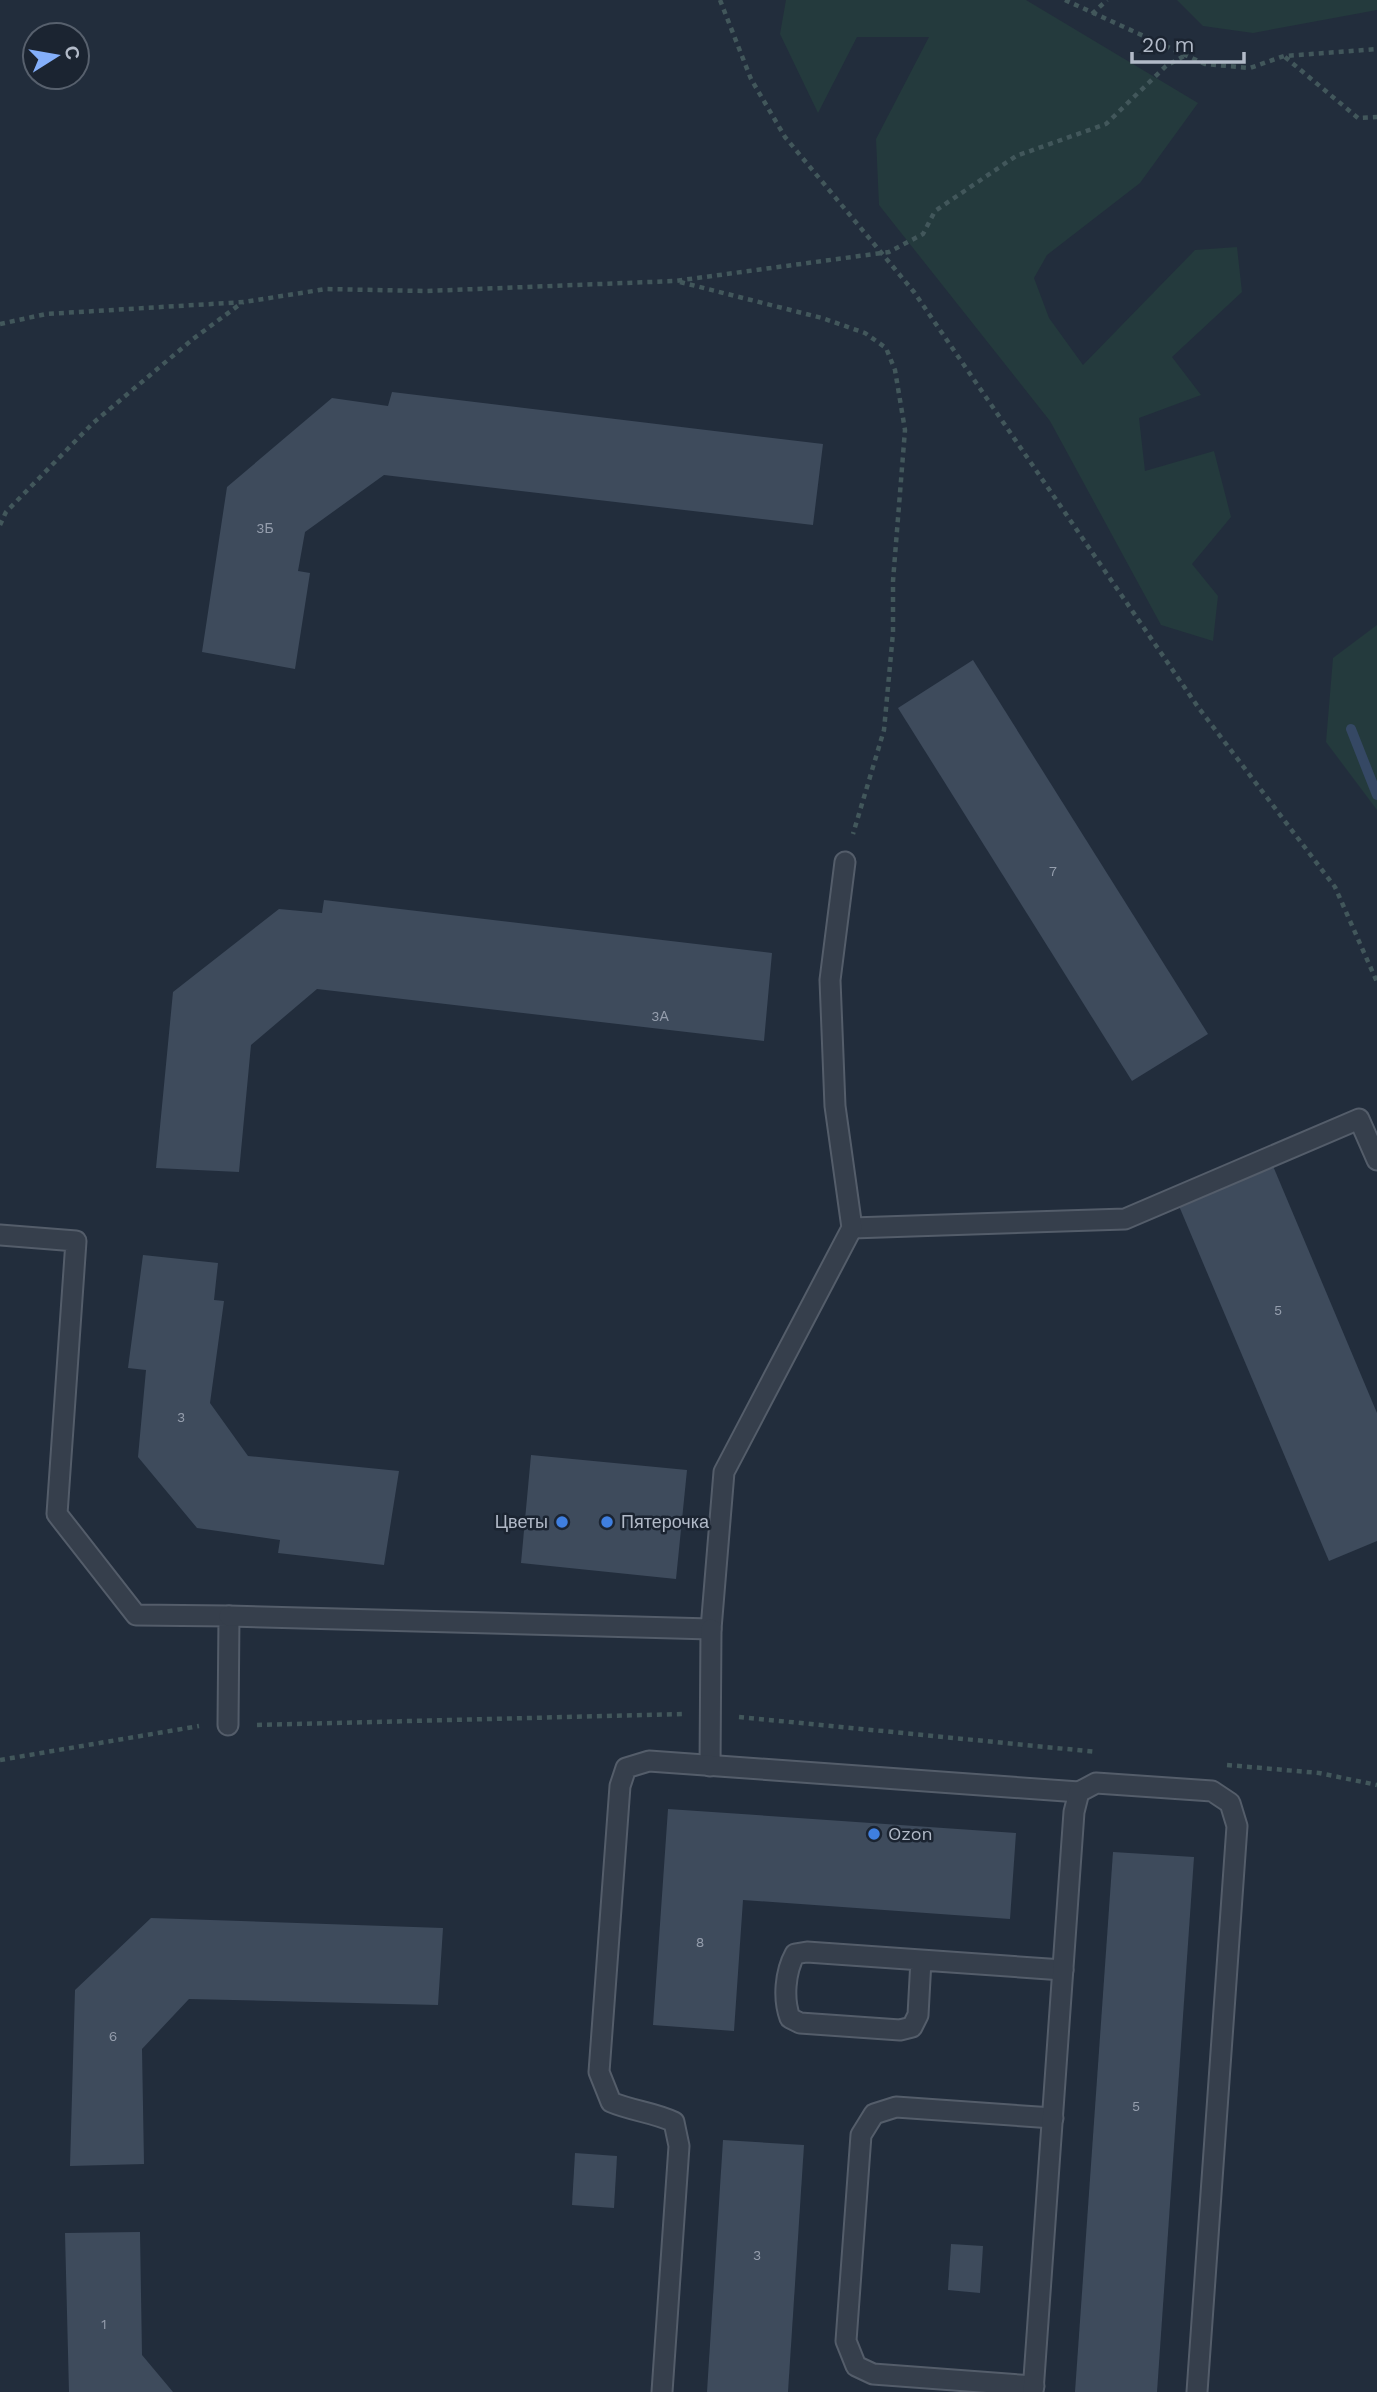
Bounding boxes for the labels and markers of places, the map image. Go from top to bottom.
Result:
place label: Цветы [495,1511,548,1532]
place label: Пятерочка [621,1511,710,1532]
marker: Цветы [554,1514,570,1530]
marker: Пятерочка [599,1514,615,1530]
place label: Ozon [888,1823,933,1844]
marker: Ozon [866,1826,882,1842]

